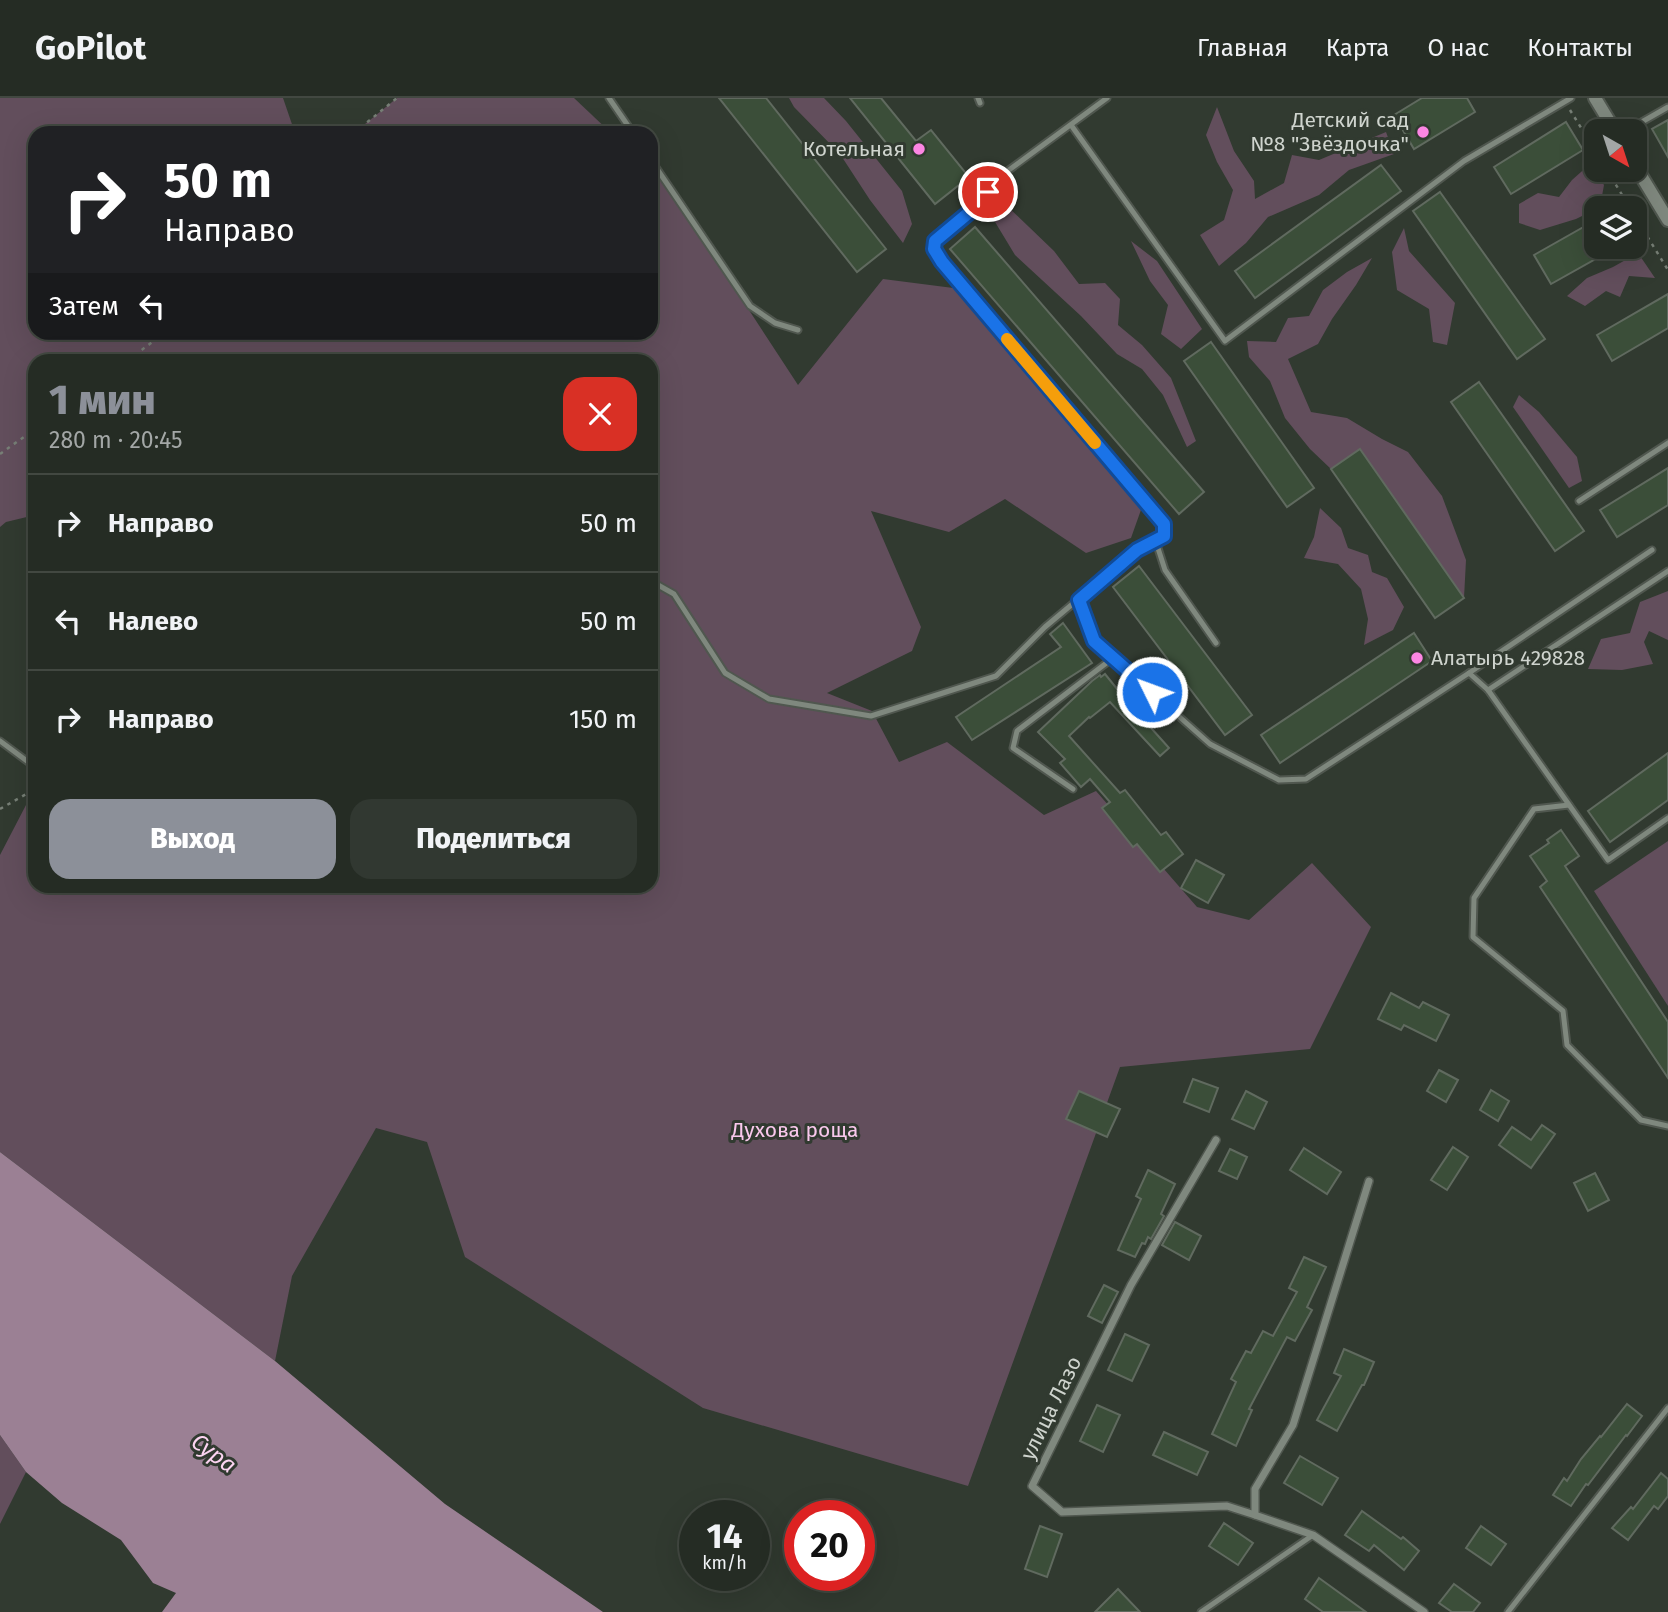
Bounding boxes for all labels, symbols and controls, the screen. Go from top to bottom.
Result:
text: GoPilot [35,28,146,68]
text: Главная [1197,34,1288,62]
text: Карта [1326,34,1389,62]
text: О нас [1427,34,1489,62]
text: Контакты [1527,34,1633,62]
place label: Детский сад №8 "Звёздочка" [1250,107,1409,157]
north arrow [1584,119,1647,182]
map controls [1584,119,1647,259]
marker: Детский сад №8 "Звёздочка" [1415,124,1431,140]
place label: Котельная [803,136,905,162]
marker: Котельная [911,141,927,157]
text: 50 m [164,151,272,210]
icon: right [49,154,140,245]
pin [958,162,1018,222]
icon: arrive [969,173,1007,211]
button: layers [1584,196,1647,259]
text: Направо [164,211,295,249]
icon: left [133,287,171,325]
text: Затем [49,291,119,322]
text: 1 мин [49,375,156,425]
button: close [563,377,637,451]
text: 280 m · 20:45 [49,426,183,454]
icon: right [49,504,87,542]
text: Направо [108,508,214,539]
text: 50 m [580,508,637,539]
icon: left [49,602,87,640]
text: Налево [108,606,198,637]
text: 50 m [580,606,637,637]
place label: Алатырь 429828 [1431,645,1585,671]
marker: Алатырь 429828 [1409,650,1425,666]
position arrow [1115,655,1189,729]
icon: right [49,700,87,738]
text: Направо [108,704,214,735]
text: 150 m [569,704,637,735]
button: Выход [49,799,336,879]
button: Поделиться [350,799,637,879]
park label: Духова роща [731,1117,858,1143]
street label: улица Лазо [1015,1352,1087,1464]
water label: Сура [186,1427,242,1479]
speed limit sign: 20 [784,1500,875,1591]
text: 14 [706,1515,743,1557]
text: km/h [702,1552,747,1574]

